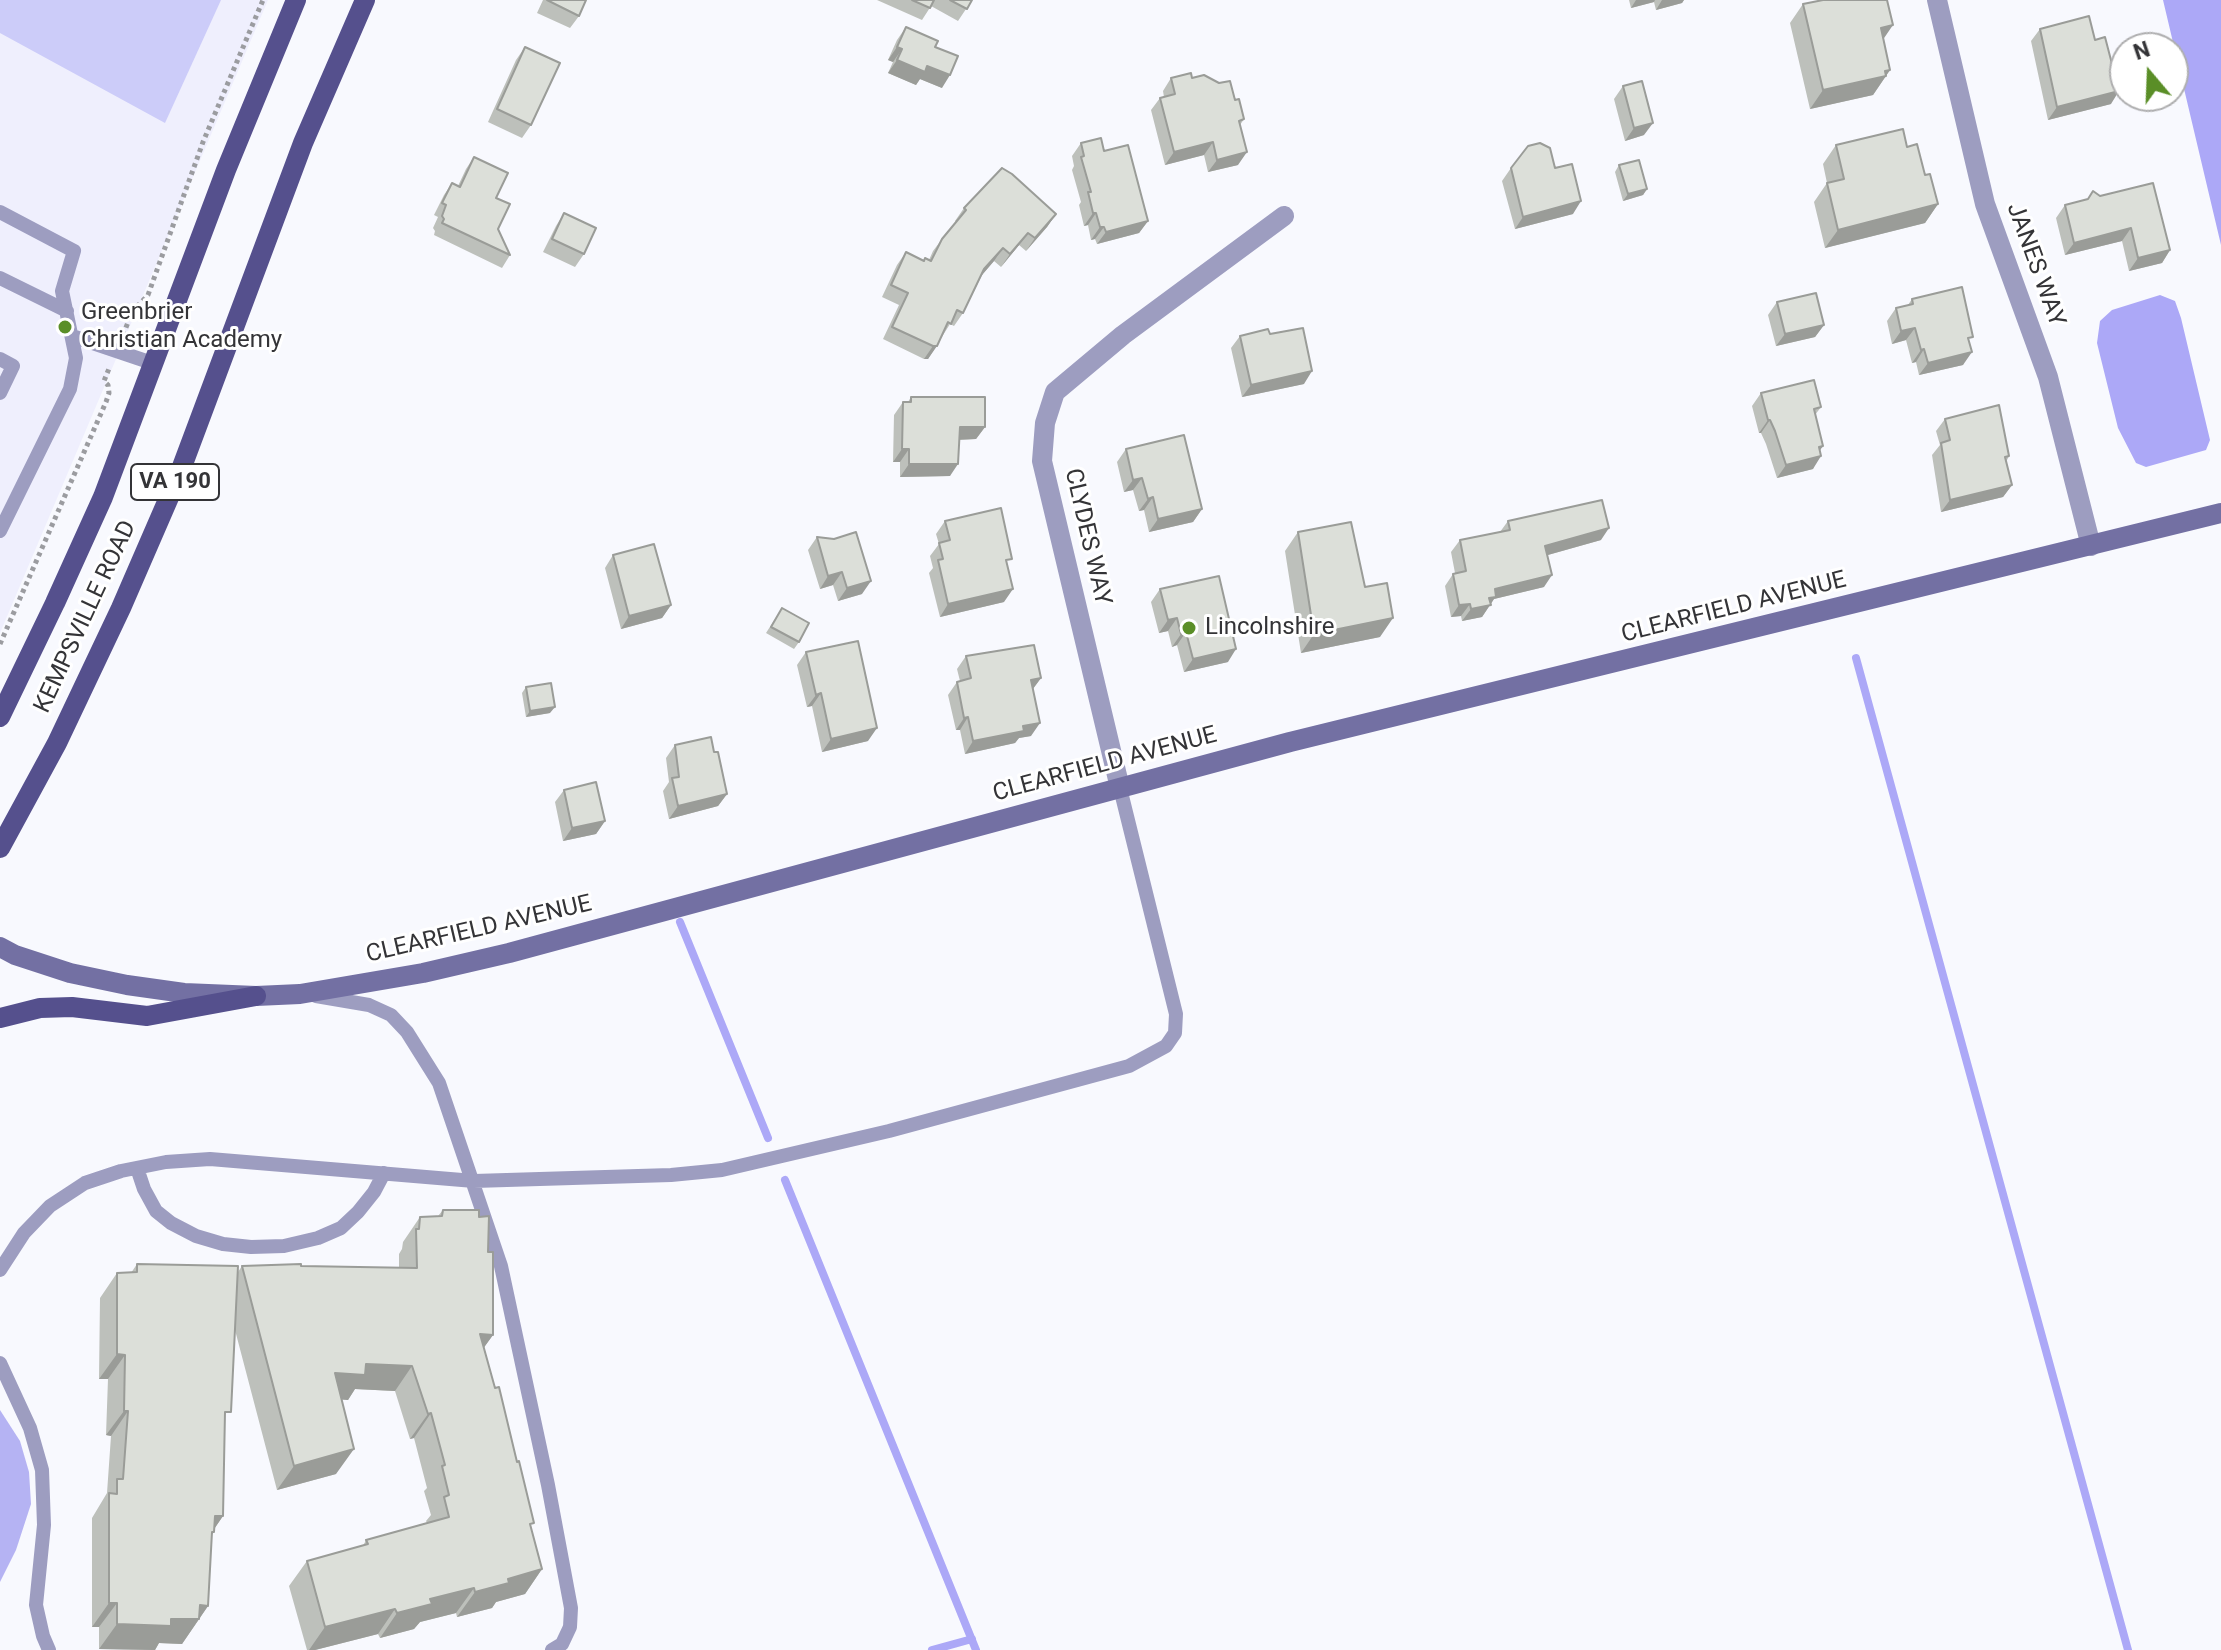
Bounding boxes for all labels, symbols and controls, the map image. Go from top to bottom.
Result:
north arrow [2109,32,2189,112]
text: N [2130,36,2153,65]
street label: JANES WAY [1999,199,2071,331]
place label: Greenbrier Christian Academy [81,299,282,355]
marker: Greenbrier Christian Academy [56,318,74,336]
road number: VA 190 [131,464,219,500]
street label: CLYDES WAY [1057,466,1117,608]
street label: KEMPSVILLE ROAD [29,516,143,718]
street label: CLEARFIELD AVENUE [1619,566,1849,650]
place label: Lincolnshire [1205,614,1334,642]
marker: Lincolnshire [1180,619,1198,637]
street label: CLEARFIELD AVENUE [990,721,1220,809]
street label: CLEARFIELD AVENUE [363,890,595,970]

